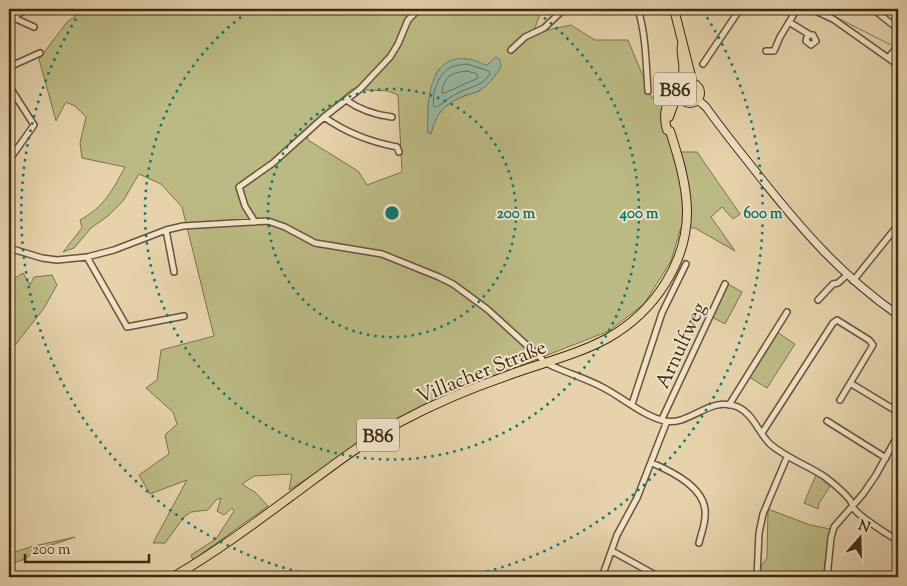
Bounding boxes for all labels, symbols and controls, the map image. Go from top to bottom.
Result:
road number: B86 [654,72,696,106]
centre of rings [383,204,401,222]
text: 200 m [497,204,536,225]
text: 400 m [619,204,659,225]
text: 600 m [744,204,783,225]
street label: Arnulfweg [650,298,715,394]
street label: Villacher Straße [413,334,551,413]
road number: B86 [357,418,399,452]
north arrow [834,514,884,564]
text: N [855,516,872,539]
scale bar [25,531,149,563]
text: 200 m [32,540,71,561]

